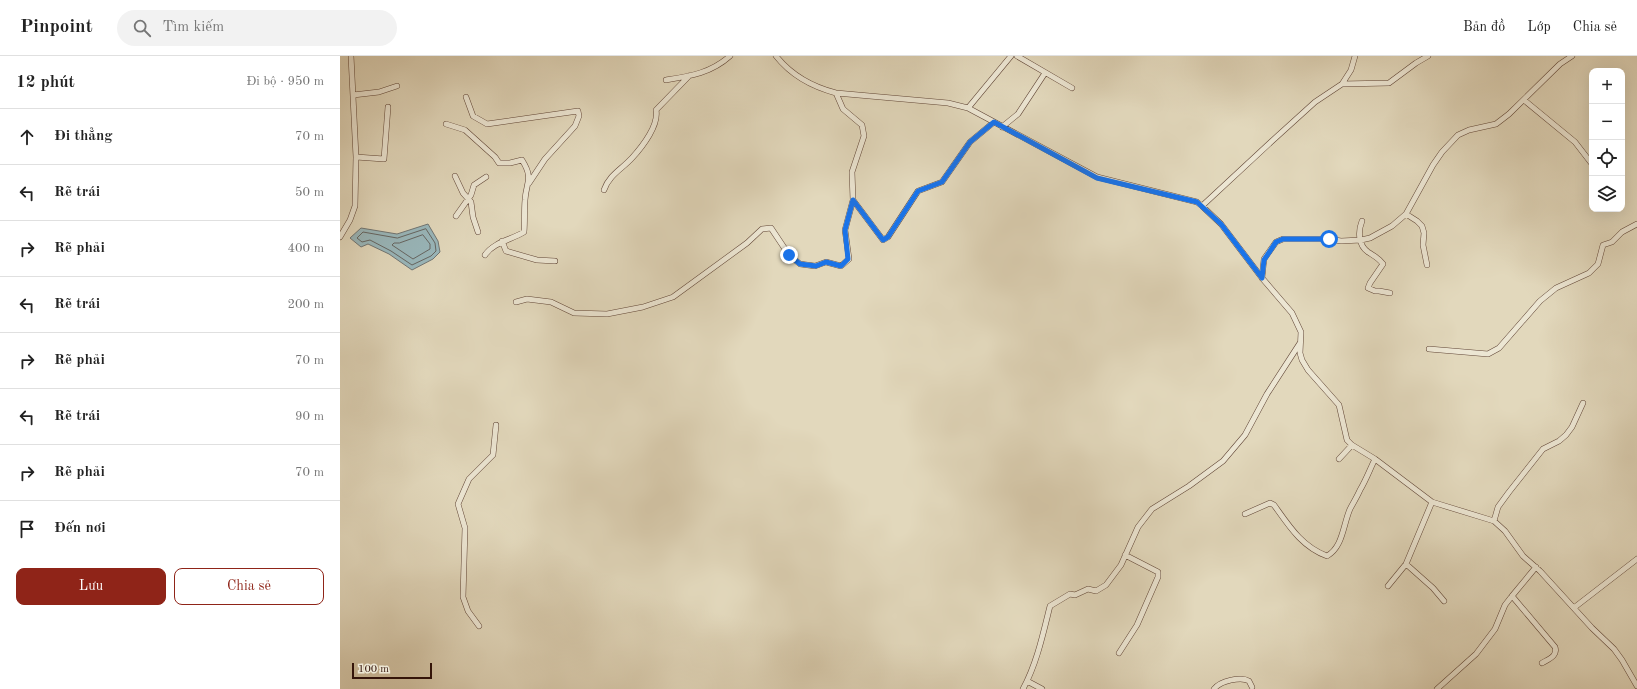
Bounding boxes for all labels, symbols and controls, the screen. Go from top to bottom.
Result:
search box [117,10,397,46]
icon: search [131,17,153,39]
text: Pinpoint [20,18,93,37]
text: Tìm kiếm [163,20,224,35]
text: Bản đồ [1463,20,1505,34]
text: Lớp [1527,20,1551,34]
text: Chia sẻ [1573,20,1617,34]
map controls [1589,68,1625,212]
button: + [1589,68,1625,104]
text: 12 phút [16,74,75,91]
text: Đi bộ · 950 m [246,75,324,88]
button: − [1589,104,1625,140]
icon: ahead [16,126,38,148]
text: Đi thẳng [54,129,113,144]
text: 70 m [295,130,324,143]
button: locate [1589,140,1625,176]
button: layers [1589,176,1625,212]
icon: left [16,182,38,204]
text: Rẽ trái [54,185,100,200]
text: 50 m [295,186,324,199]
route start [1320,230,1338,248]
icon: right [16,238,38,260]
text: Rẽ phải [54,241,105,256]
text: 400 m [287,242,324,255]
route end [780,246,798,264]
icon: left [16,294,38,316]
text: Rẽ trái [54,297,100,312]
text: 200 m [287,298,324,311]
icon: right [16,350,38,372]
text: Rẽ phải [54,353,105,368]
text: 70 m [295,354,324,367]
icon: left [16,406,38,428]
text: Rẽ trái [54,409,100,424]
text: 90 m [295,410,324,423]
icon: right [16,462,38,484]
text: Rẽ phải [54,465,105,480]
text: 70 m [295,466,324,479]
icon: arrive [16,518,38,540]
text: Đến nơi [54,521,106,536]
button: Lưu [16,568,166,605]
button: Chia sẻ [174,568,324,605]
scale bar [352,661,432,680]
text: 100 m [358,664,389,675]

